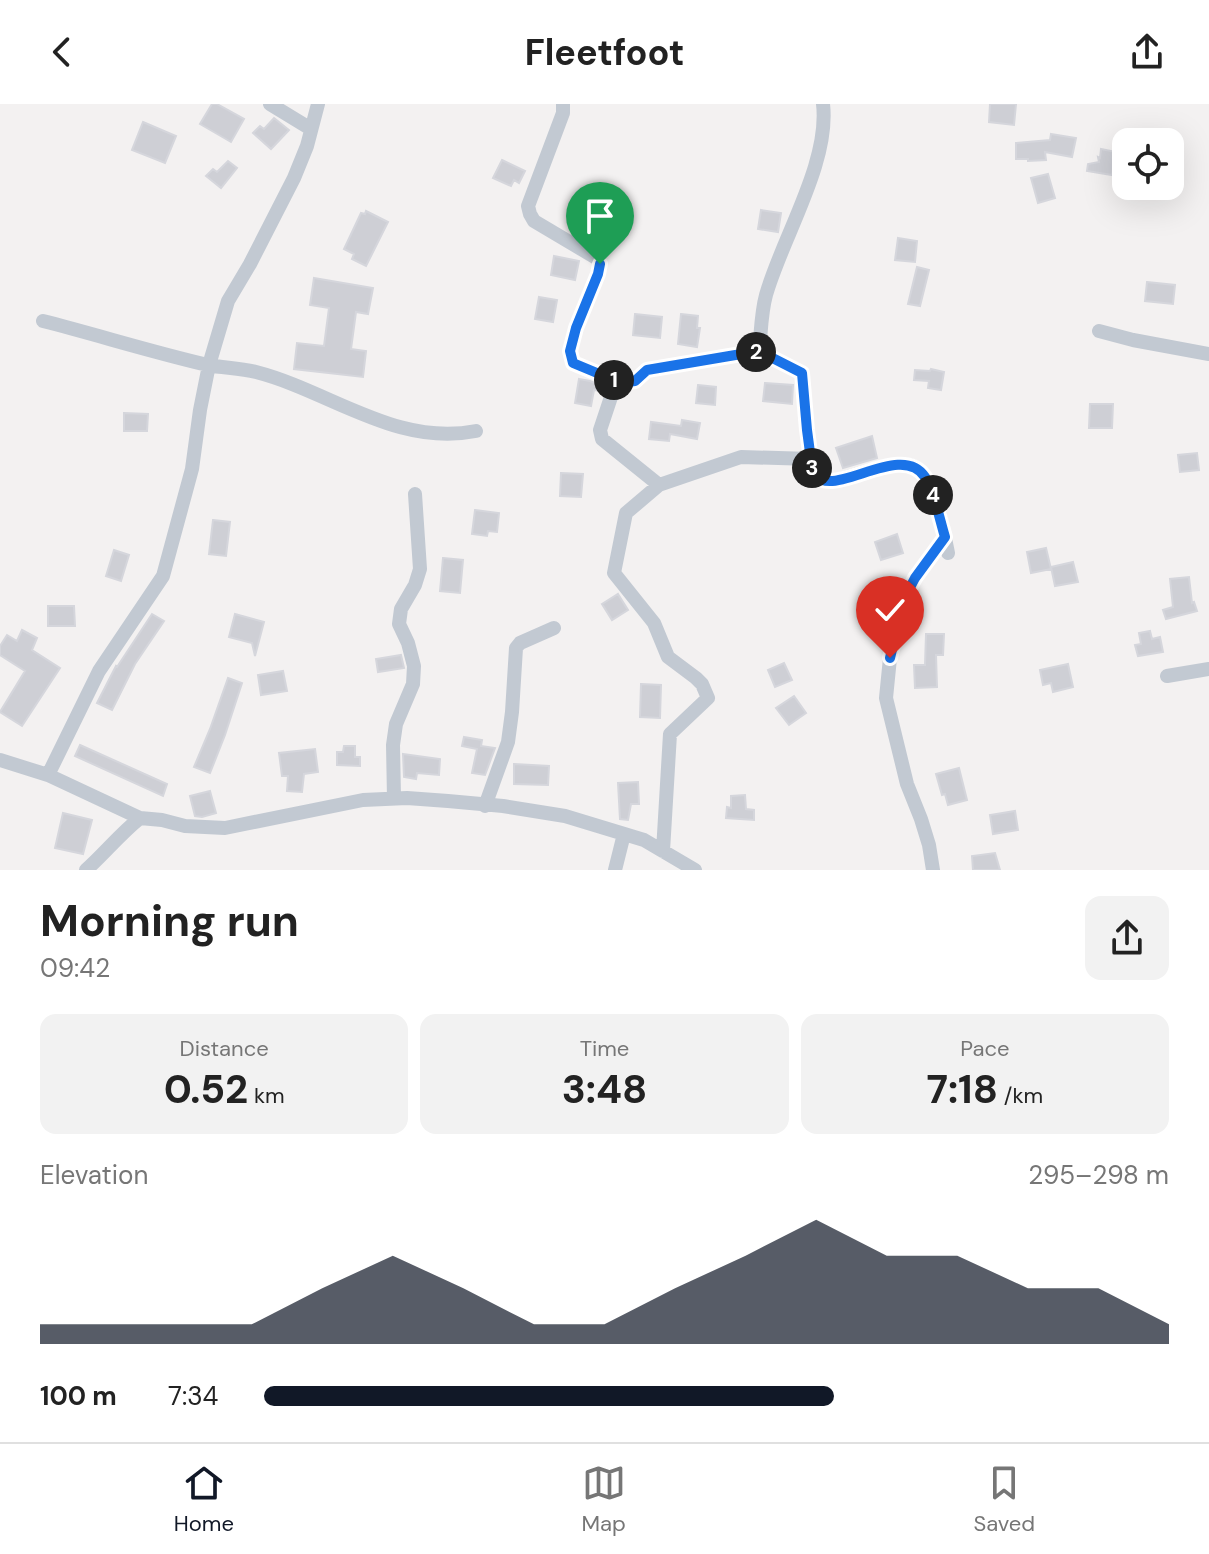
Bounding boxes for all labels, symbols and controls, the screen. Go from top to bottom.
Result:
text: Fleetfoot [525,29,684,76]
icon: back [40,30,84,74]
icon: share [1125,30,1169,74]
map controls [1112,128,1184,200]
button: locate [1112,128,1184,200]
pin [566,182,634,264]
icon: arrive [578,194,622,238]
pin: 2 [736,332,776,372]
text: 2 [750,337,762,366]
pin: 1 [594,360,634,400]
text: 1 [610,365,618,394]
pin: 3 [792,448,832,488]
text: 3 [805,453,819,482]
pin: 4 [913,475,953,515]
text: 4 [926,480,940,509]
pin [856,576,924,658]
icon: check [868,588,912,632]
text: Morning run [40,892,299,950]
button: share [1085,896,1169,980]
text: 09:42 [40,951,110,985]
text: Distance [180,1034,269,1063]
text: Time [580,1034,629,1063]
text: Pace [960,1034,1009,1063]
text: 0.52 [164,1063,248,1115]
text: 3:48 [562,1063,647,1115]
text: 7:18 [926,1063,998,1115]
text: km [248,1081,285,1110]
text: /km [998,1081,1043,1110]
text: Elevation [40,1158,148,1192]
text: 295–298 m [1028,1158,1169,1192]
text: 100 m [40,1379,117,1413]
text: 7:34 [168,1379,218,1413]
tab: Home [174,1461,234,1538]
tab: Map [582,1461,626,1538]
tab: Saved [973,1461,1035,1538]

